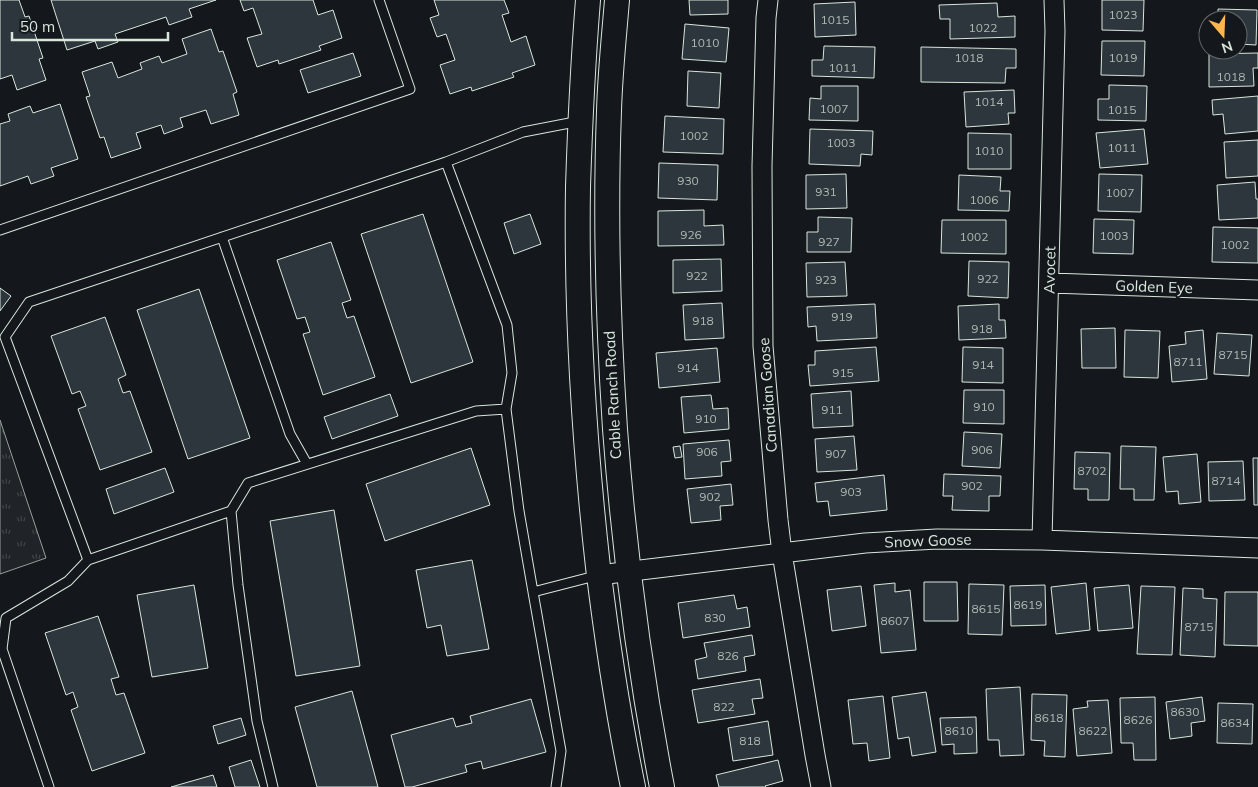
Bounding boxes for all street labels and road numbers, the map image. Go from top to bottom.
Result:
street label: Avocet [1040,246,1059,294]
street label: Golden Eye [1115,276,1193,297]
street label: Cable Ranch Road [600,330,625,460]
street label: Canadian Goose [754,337,781,453]
street label: Snow Goose [884,529,972,552]

